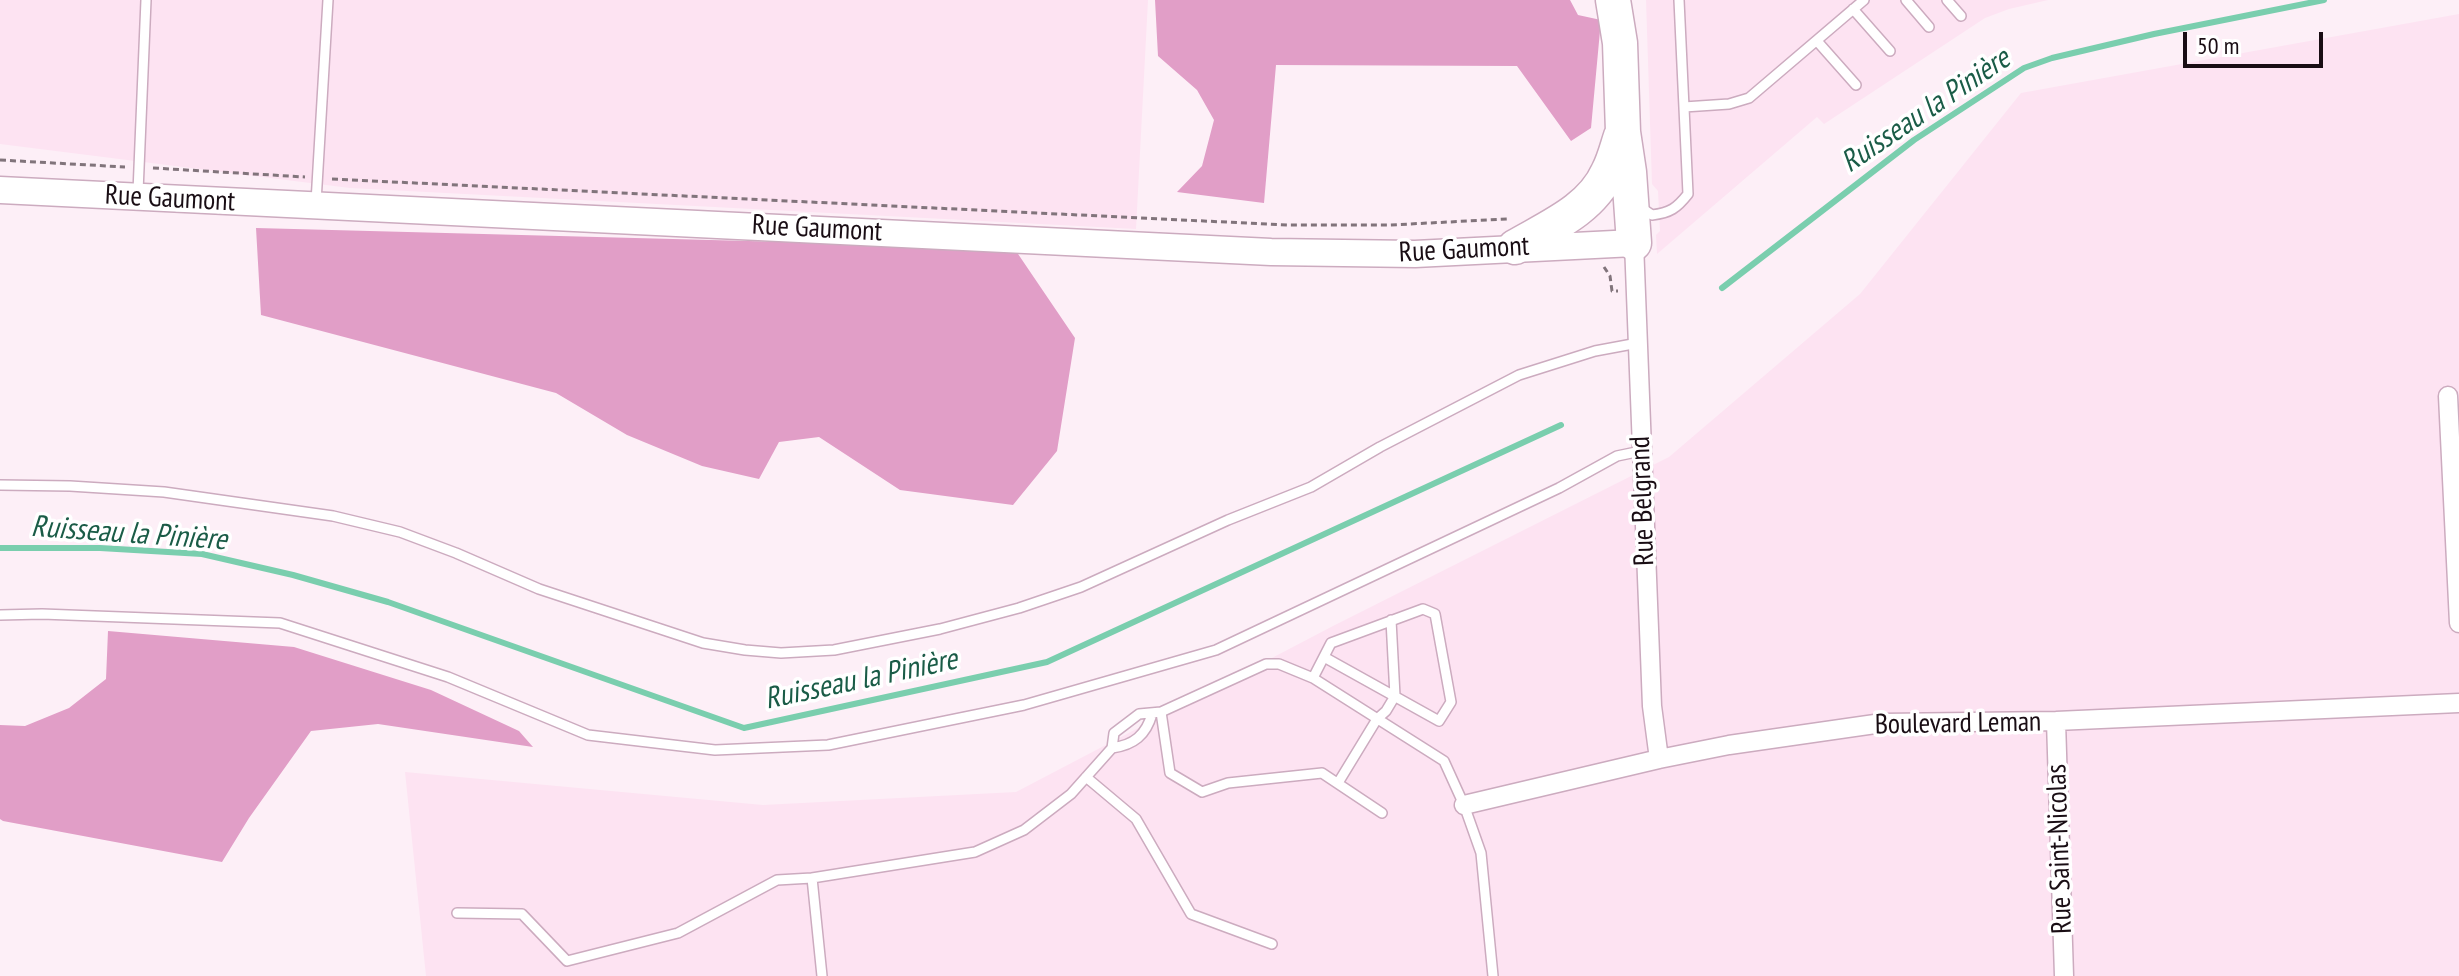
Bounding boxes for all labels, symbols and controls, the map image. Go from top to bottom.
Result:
scale bar [2187,16,2327,66]
text: 50 m [2197,30,2239,61]
water label: Ruisseau la Pinière [1835,41,2017,181]
street label: Rue Gaumont [104,179,236,219]
street label: Rue Gaumont [751,209,883,249]
street label: Rue Gaumont [1398,230,1530,270]
street label: Rue Belgrand [1624,436,1662,566]
water label: Ruisseau la Pinière [30,509,228,559]
water label: Ruisseau la Pinière [761,642,961,718]
street label: Boulevard Leman [1874,706,2042,742]
street label: Rue Saint-Nicolas [2040,764,2080,934]

